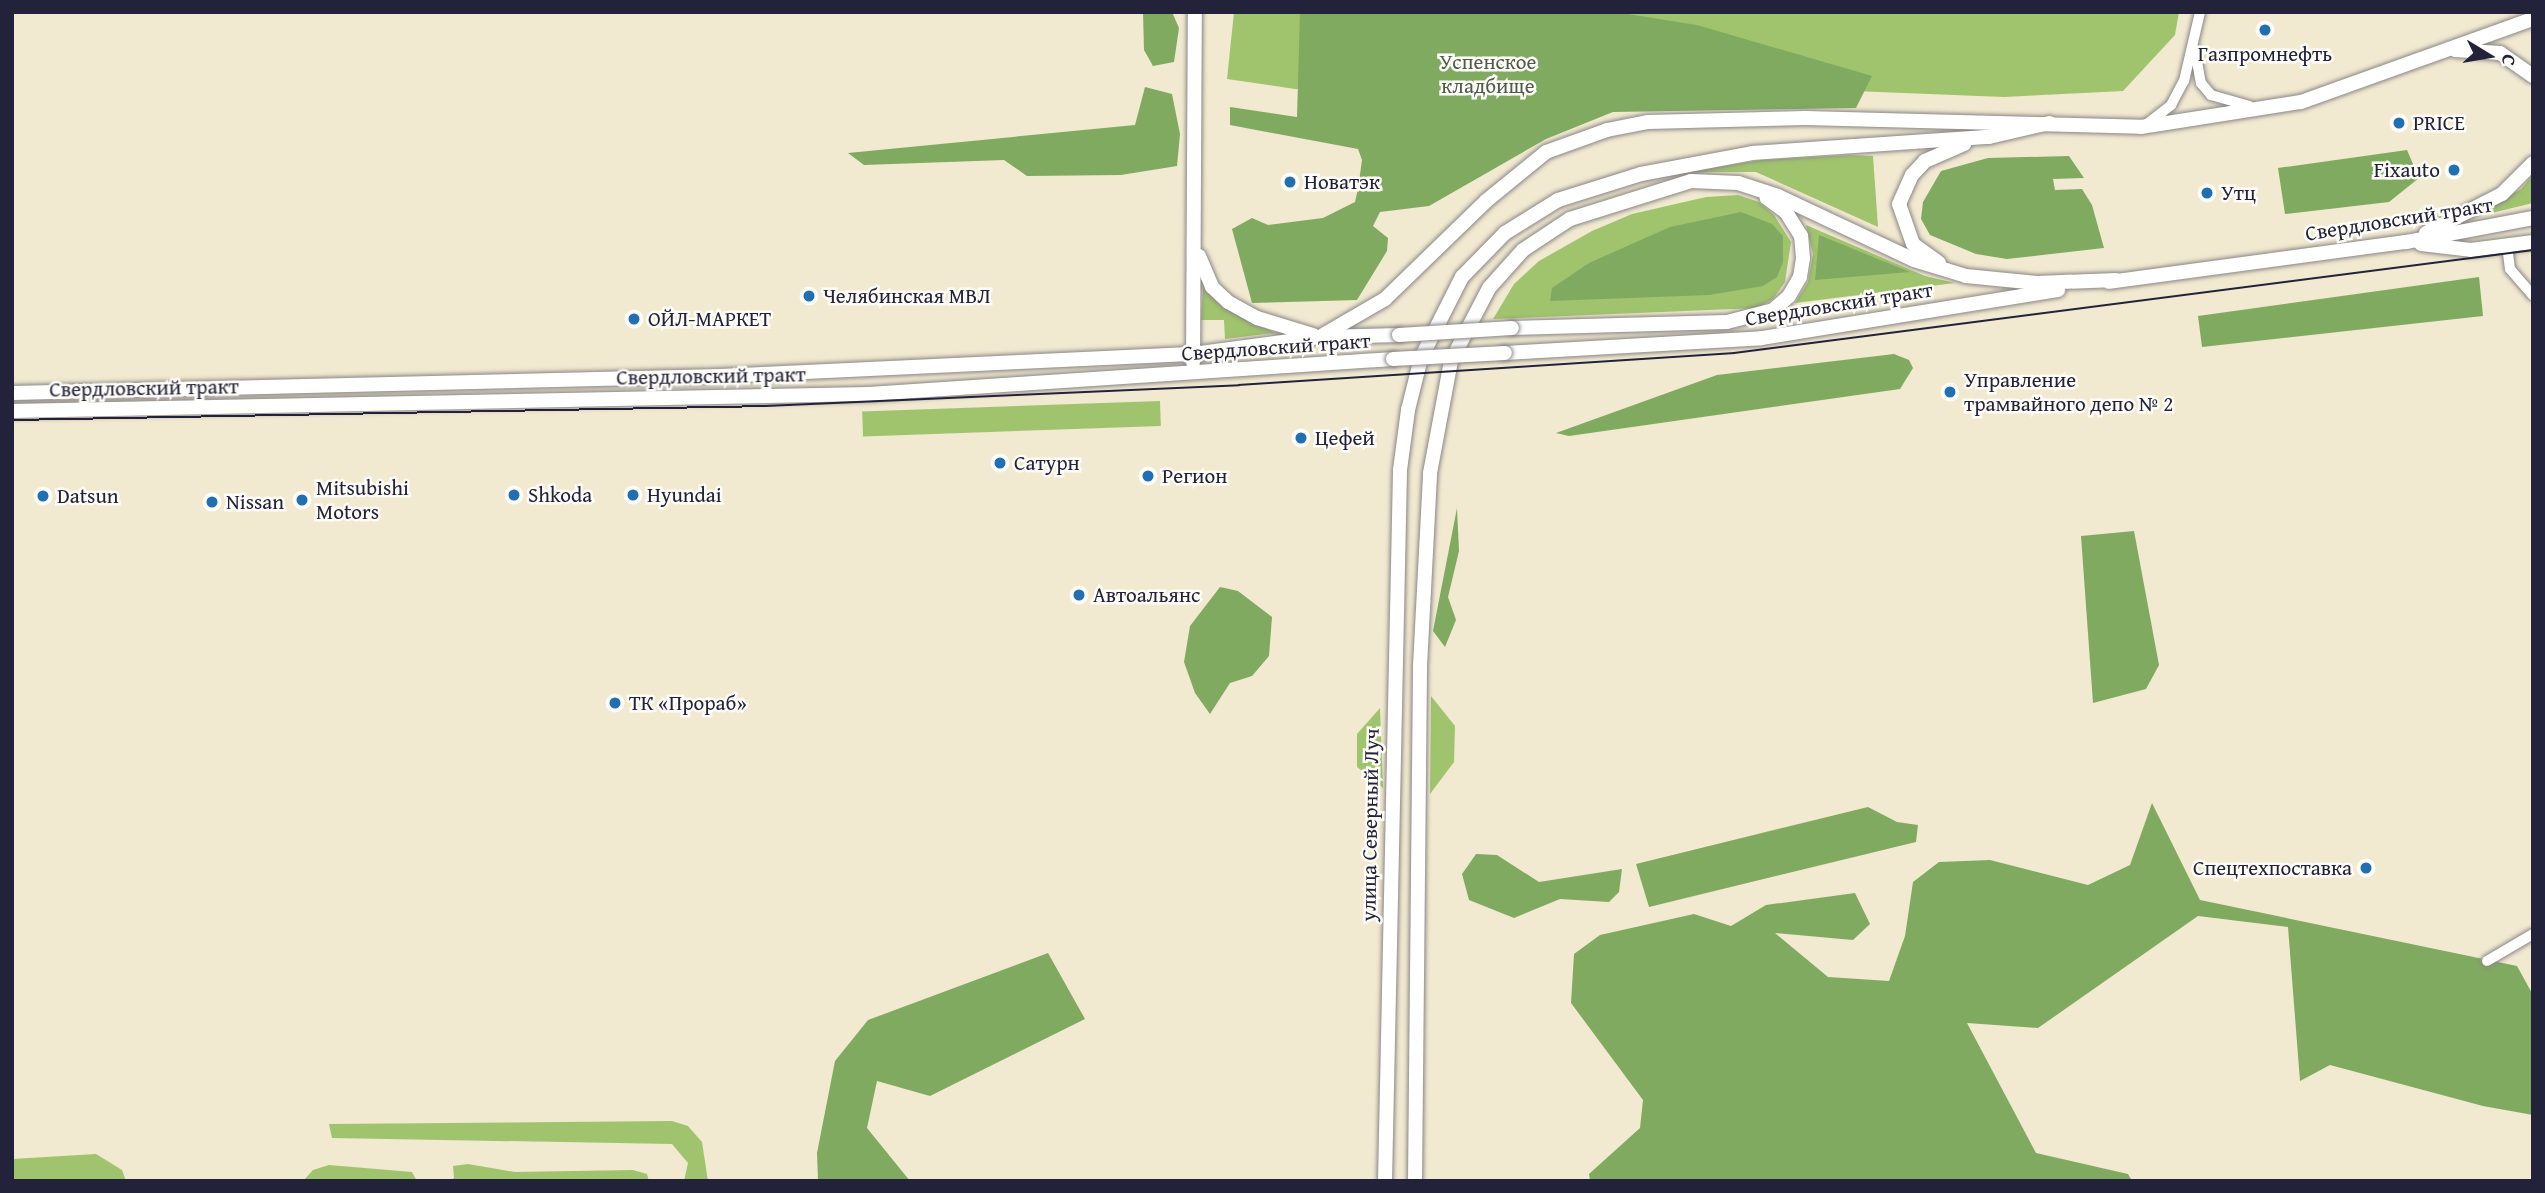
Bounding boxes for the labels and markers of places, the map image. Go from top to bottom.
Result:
marker: Газпромнефть [2257,22,2273,38]
place label: Газпромнефть [2198,41,2332,67]
place label: PRICE [2413,110,2465,136]
marker: PRICE [2391,115,2407,131]
place label: Fixauto [2374,157,2440,183]
marker: Fixauto [2446,162,2462,178]
place label: Новатэк [1304,169,1380,195]
marker: Новатэк [1282,174,1298,190]
place label: Утц [2221,180,2256,206]
marker: Утц [2199,185,2215,201]
place label: Челябинская МВЛ [823,283,991,309]
marker: Челябинская МВЛ [801,288,817,304]
place label: ОЙЛ-МАРКЕТ [648,306,771,332]
marker: ОЙЛ-МАРКЕТ [626,311,642,327]
place label: Управление трамвайного депо № 2 [1964,367,2173,417]
marker: Управление трамвайного депо № 2 [1942,384,1958,400]
place label: Цефей [1315,425,1375,451]
marker: Цефей [1293,430,1309,446]
place label: Сатурн [1014,450,1080,476]
marker: Сатурн [992,455,1008,471]
place label: Регион [1162,463,1227,489]
marker: Регион [1140,468,1156,484]
place label: Mitsubishi Motors [316,475,409,525]
place label: Shkoda [528,482,592,508]
place label: Hyundai [647,482,722,508]
place label: Datsun [57,483,119,509]
marker: Shkoda [506,487,522,503]
marker: Hyundai [625,487,641,503]
marker: Datsun [35,488,51,504]
place label: Nissan [226,489,284,515]
marker: Mitsubishi Motors [294,492,310,508]
marker: Nissan [204,494,220,510]
place label: Автоальянс [1093,582,1200,608]
marker: Автоальянс [1071,587,1087,603]
place label: ТК «Прораб» [629,690,747,716]
marker: ТК «Прораб» [607,695,623,711]
place label: Спецтехпоставка [2193,855,2352,881]
marker: Спецтехпоставка [2358,860,2374,876]

